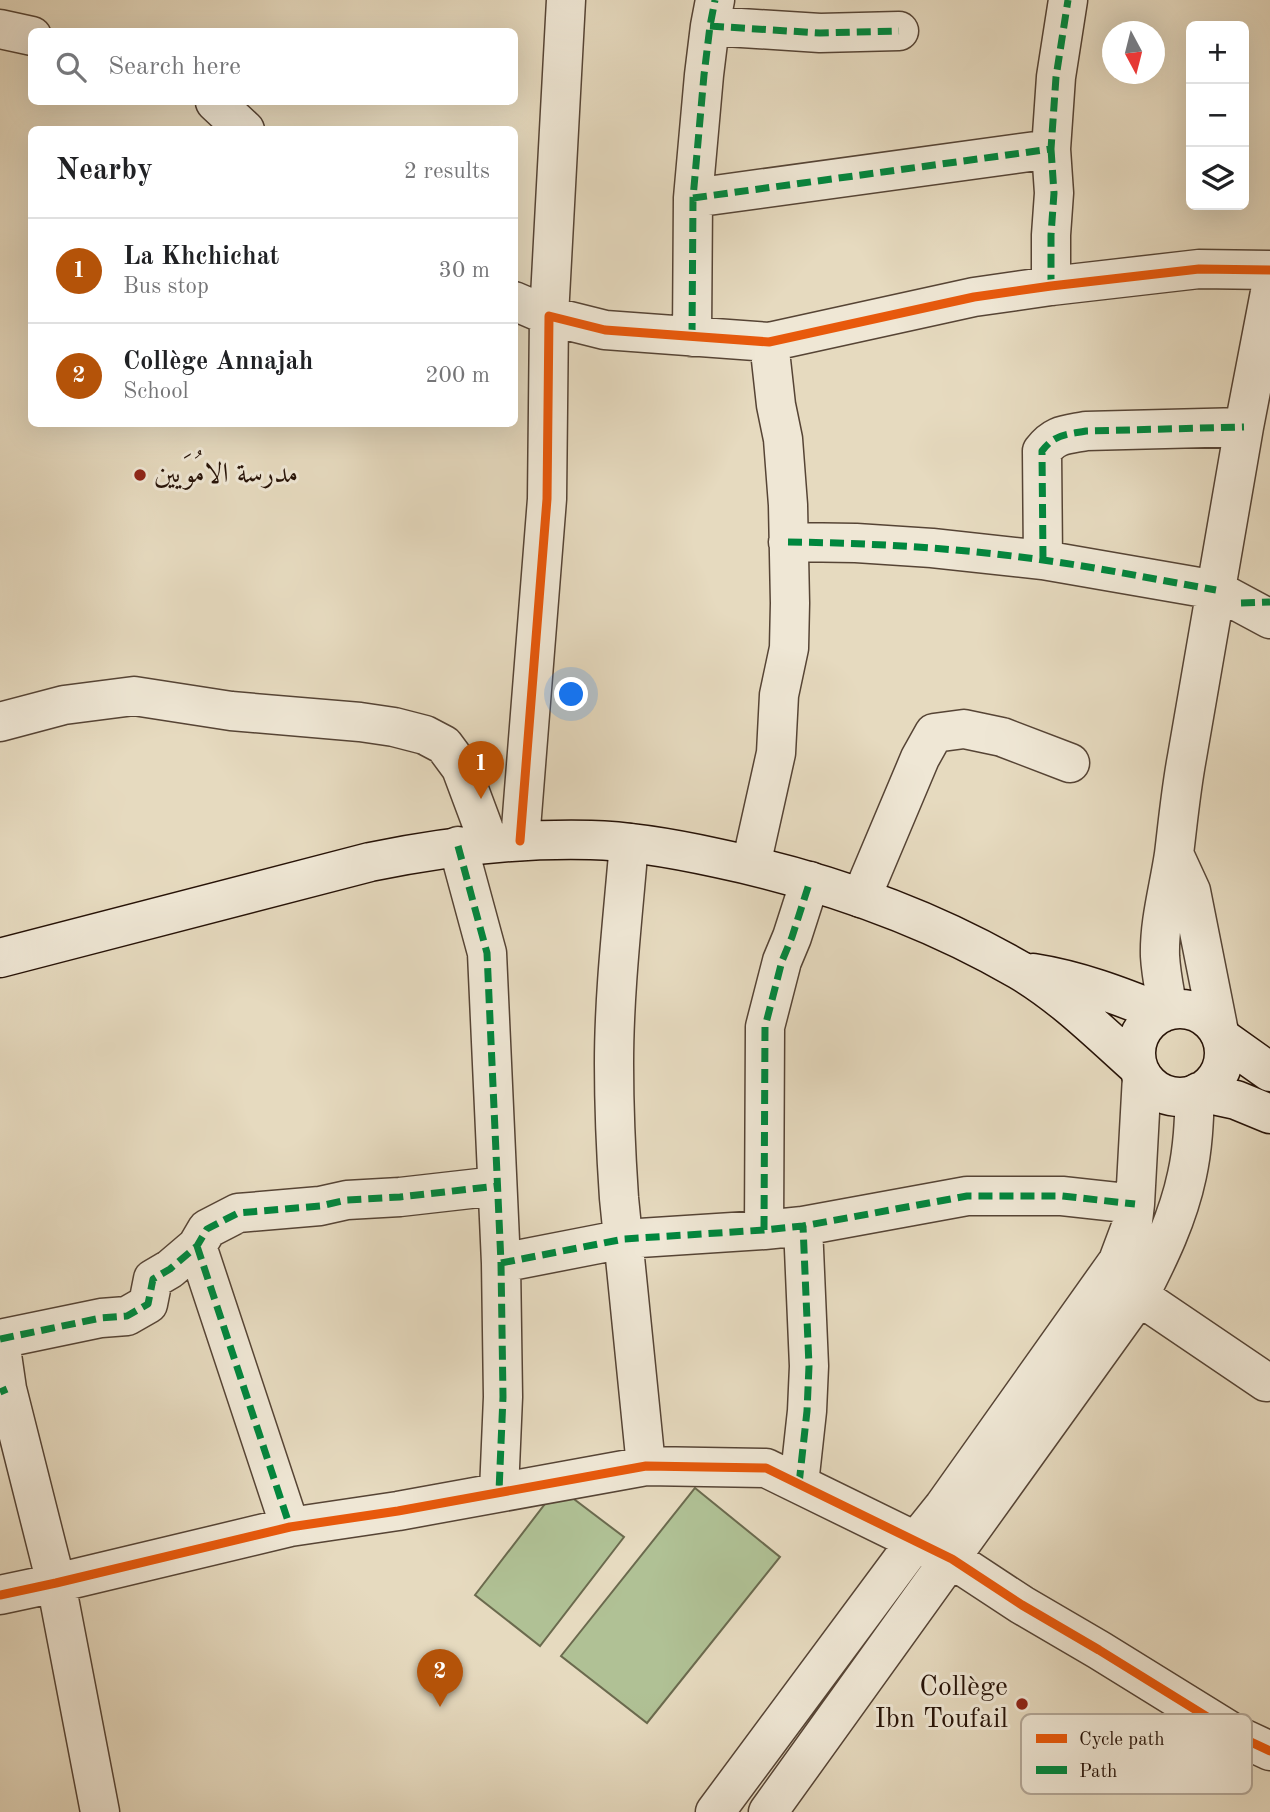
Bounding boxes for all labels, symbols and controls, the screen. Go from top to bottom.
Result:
north arrow [1102,21,1165,84]
map controls [1186,21,1249,210]
button: + [1186,21,1249,84]
search box [28,28,518,105]
icon: search [52,48,90,86]
text: Search here [108,54,241,80]
button: − [1186,84,1249,147]
button: layers [1186,147,1249,210]
text: Nearby [56,156,153,186]
text: 2 results [404,160,490,183]
text: La Khchichat [123,244,279,270]
text: 1 [72,259,86,282]
text: 30 m [439,259,490,282]
text: Bus stop [123,275,209,298]
text: Collège Annajah [123,349,313,375]
text: 2 [72,364,86,387]
text: 200 m [425,364,490,387]
text: School [123,380,189,403]
place label: مدرسة الامُوَيين [154,449,298,490]
marker: مدرسة الامُوَيين [132,467,148,483]
your location [554,677,588,711]
pin: 1 [458,741,504,799]
pin: 2 [417,1649,463,1707]
place label: Collège Ibn Toufail [875,1674,1008,1734]
marker: Collège Ibn Toufail [1014,1696,1030,1712]
legend [1021,1714,1252,1794]
text: Cycle path [1079,1731,1165,1750]
text: Path [1079,1763,1117,1782]

